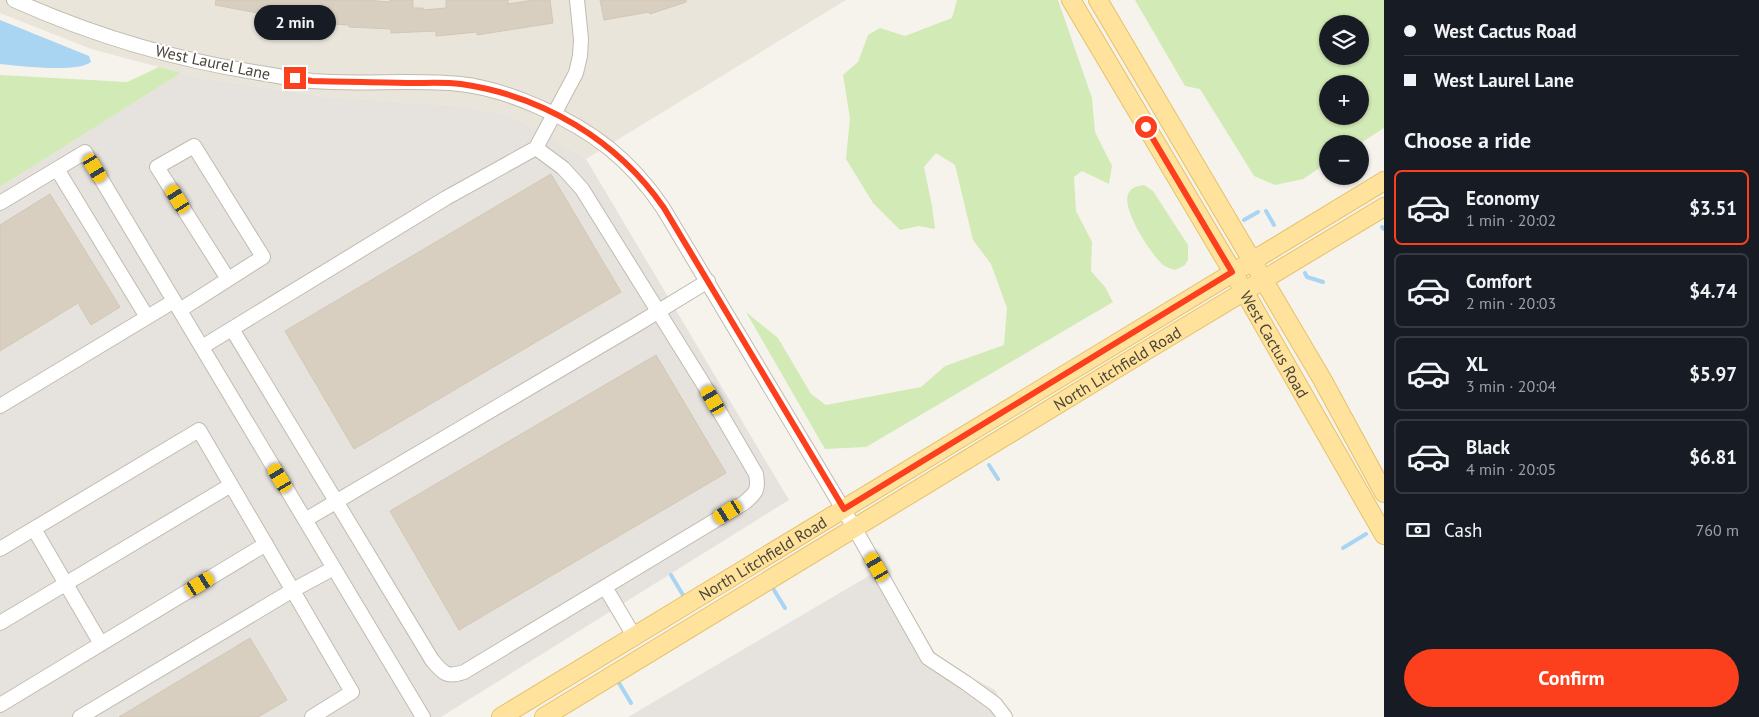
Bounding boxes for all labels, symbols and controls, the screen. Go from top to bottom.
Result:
callout: 2 min [254,5,336,40]
text: 2 min [275,12,315,32]
map controls [1319,15,1369,185]
button: layers [1319,15,1369,65]
text: West Cactus Road [1434,19,1576,43]
street label: West Laurel Lane [154,40,272,84]
route end [284,67,306,89]
text: West Laurel Lane [1434,68,1574,92]
button: + [1319,75,1369,125]
route start [1135,116,1157,138]
text: Choose a ride [1404,126,1531,154]
button: − [1319,135,1369,185]
car [80,151,109,185]
car [163,182,192,216]
icon: car [1406,185,1451,230]
text: Economy [1466,186,1539,210]
text: $3.51 [1689,196,1737,220]
text: 1 min · 20:02 [1466,210,1556,230]
icon: car [1406,268,1451,313]
text: Comfort [1466,269,1532,293]
text: $4.74 [1689,279,1737,303]
street label: West Cactus Road [1236,287,1313,401]
text: 2 min · 20:03 [1466,293,1556,313]
street label: North Litchfield Road [1050,322,1185,415]
icon: car [1406,351,1451,396]
text: XL [1466,352,1488,376]
text: $5.97 [1689,362,1737,386]
text: 3 min · 20:04 [1466,376,1556,396]
car [699,383,726,417]
icon: car [1406,434,1451,479]
text: Black [1466,435,1510,459]
text: $6.81 [1689,445,1737,469]
text: 4 min · 20:05 [1466,459,1556,479]
car [265,461,294,495]
car [711,498,744,526]
street label: North Litchfield Road [695,512,830,605]
icon: cash [1404,516,1432,544]
text: Cash [1444,518,1482,542]
text: 760 m [1696,520,1739,540]
car [863,550,890,584]
car [183,570,216,598]
button: Confirm [1404,649,1739,707]

